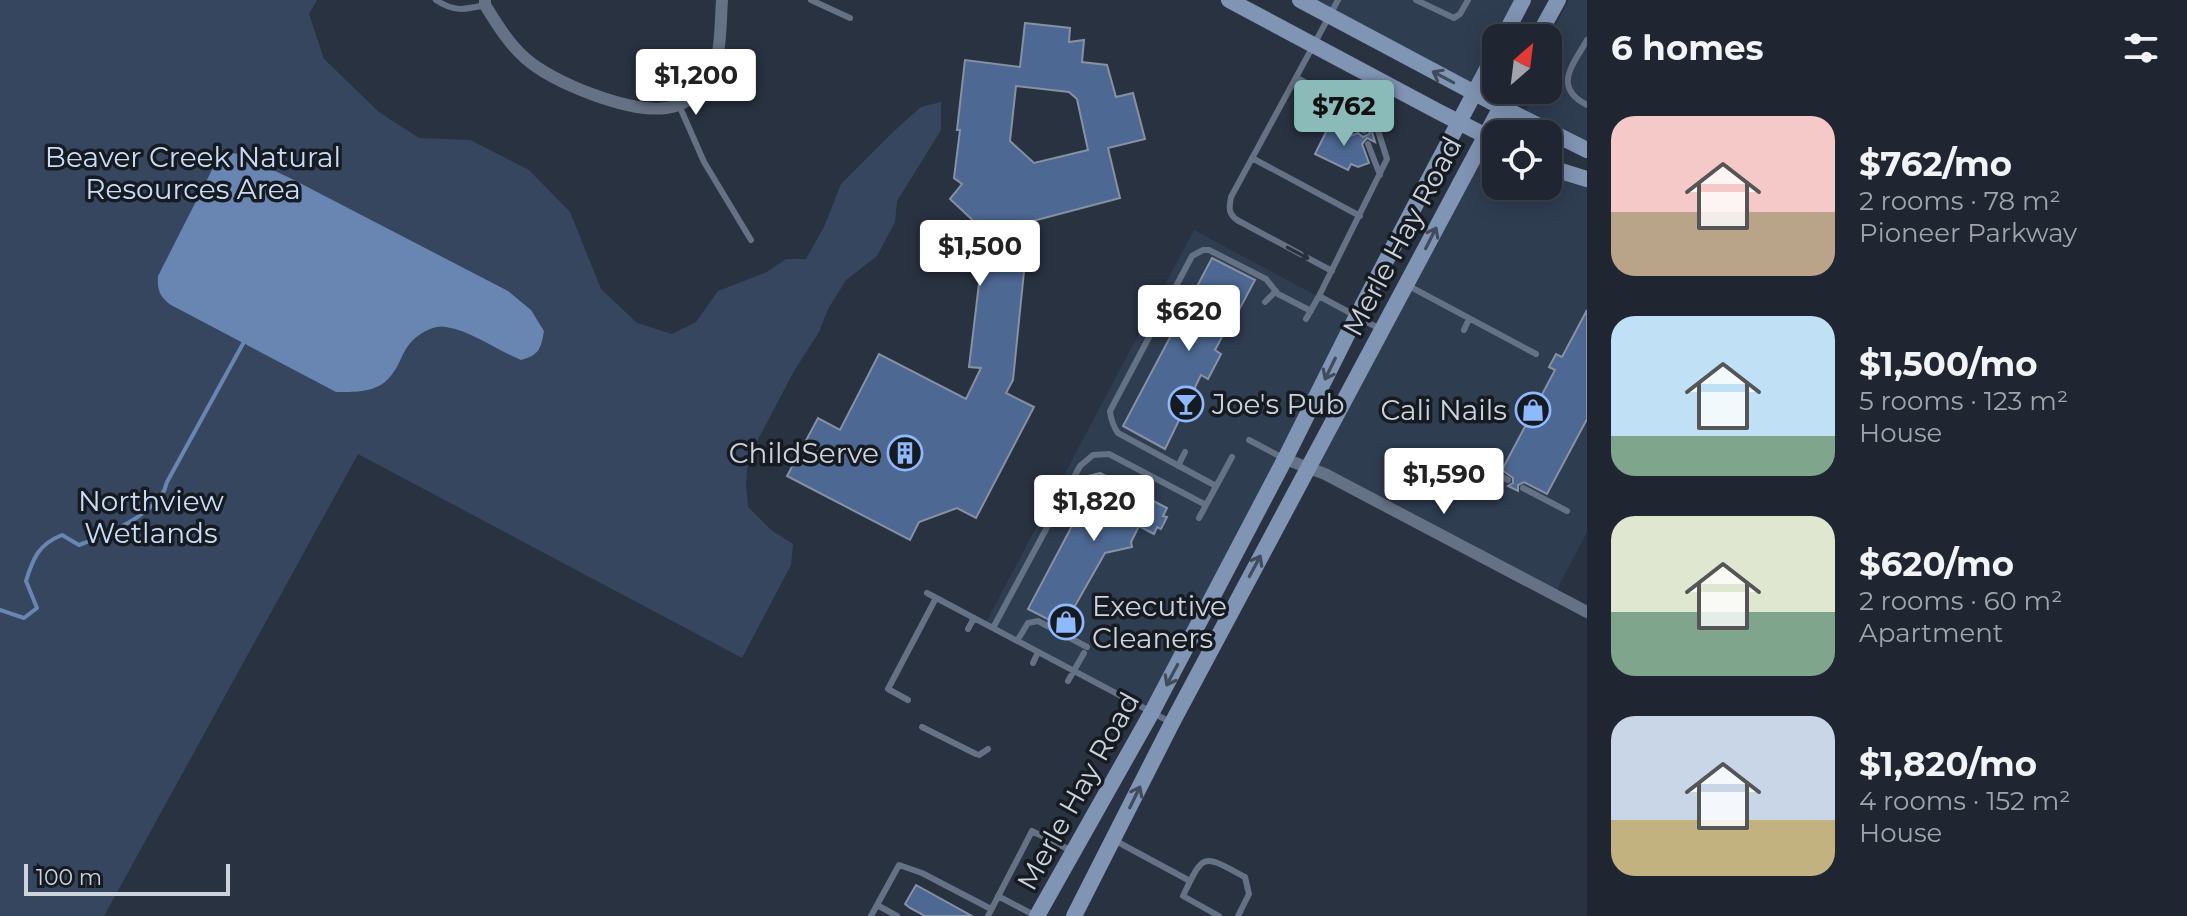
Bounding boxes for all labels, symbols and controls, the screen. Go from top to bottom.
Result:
north arrow [1482,24,1562,104]
map controls [1482,24,1562,200]
icon: filters [2119,26,2163,70]
text: 6 homes [1611,27,1764,69]
pin: $1,200 [631,49,761,117]
text: $1,200 [654,59,738,91]
one-way arrow [1431,68,1455,84]
pin: $762 [1297,80,1391,148]
text: $762 [1312,90,1376,122]
button: locate [1482,120,1562,200]
street label: Merle Hay Road [1335,130,1469,342]
park label: Beaver Creek Natural Resources Area [45,140,341,206]
text: $762/mo [1859,143,2012,185]
icon: home [1675,148,1771,244]
text: 2 rooms · 78 m² [1859,185,2061,217]
text: Pioneer Parkway [1859,217,2077,249]
pin: $1,500 [915,220,1045,288]
one-way arrow [1424,227,1440,251]
text: $1,500 [938,230,1022,262]
one-way arrow [1286,245,1309,261]
pin: $620 [1142,285,1236,353]
text: $620 [1156,295,1222,327]
text: $1,500/mo [1859,343,2038,385]
icon: home [1675,348,1771,444]
one-way arrow [1321,357,1336,380]
bar icon: Joe's Pub [1167,385,1205,423]
text: 5 rooms · 123 m² [1859,385,2068,417]
place label: Joe's Pub [1211,387,1344,421]
shop icon: Cali Nails [1514,391,1552,429]
place label: Cali Nails [1380,393,1507,427]
text: House [1859,417,1942,449]
building icon: ChildServe [886,434,924,472]
place label: ChildServe [729,436,879,470]
pin: $1,590 [1379,448,1509,516]
text: $1,590 [1402,458,1486,490]
pin: $1,820 [1029,475,1159,543]
park label: Northview Wetlands [78,484,224,550]
text: $1,820 [1052,485,1136,517]
text: $620/mo [1859,543,2014,585]
icon: home [1675,548,1771,644]
one-way arrow [1248,555,1264,578]
text: 2 rooms · 60 m² [1859,585,2062,617]
place label: Executive Cleaners [1092,589,1227,655]
shop icon: Executive Cleaners [1047,603,1085,641]
text: Apartment [1859,617,2003,649]
one-way arrow [1164,662,1180,686]
street label: Merle Hay Road [1010,686,1146,896]
text: $1,820/mo [1859,743,2037,785]
icon: home [1675,748,1771,844]
one-way arrow [1128,785,1143,809]
text: 4 rooms · 152 m² [1859,785,2070,817]
text: House [1859,817,1942,849]
scale bar [24,860,230,896]
text: 100 m [36,864,102,891]

